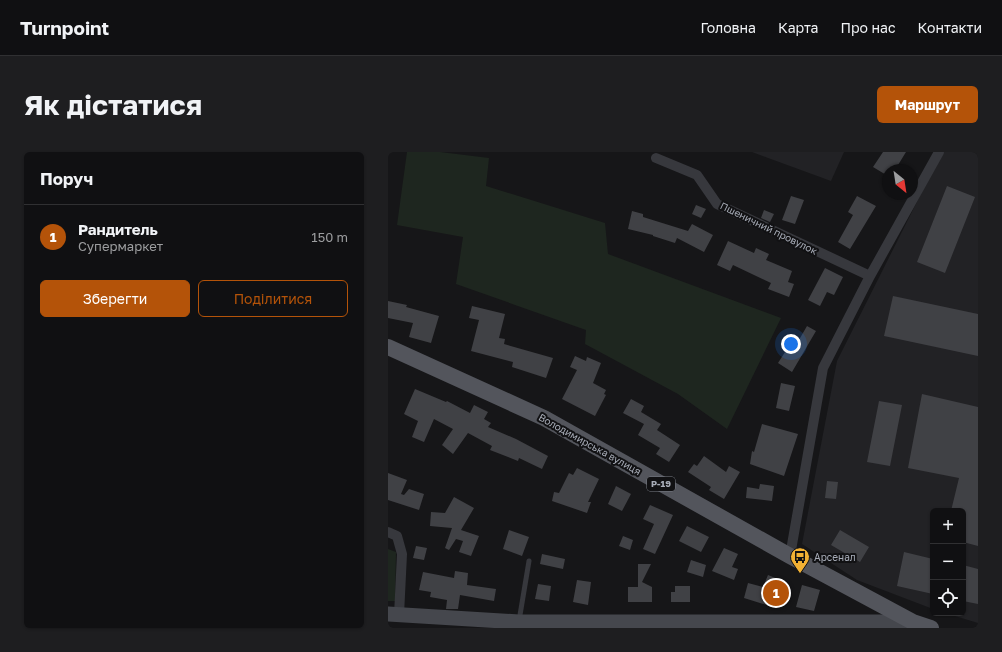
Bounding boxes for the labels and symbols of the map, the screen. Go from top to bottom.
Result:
north arrow [882,164,918,200]
street label: Пшеничний провулок [718,199,820,257]
your location [781,334,801,354]
street label: Володимирська вулиця [537,411,643,477]
road number: Р-19 [647,477,675,491]
bus stop icon: Арсенал [789,546,811,574]
place label: Арсенал [814,551,856,563]
pin: 1 [763,578,789,608]

